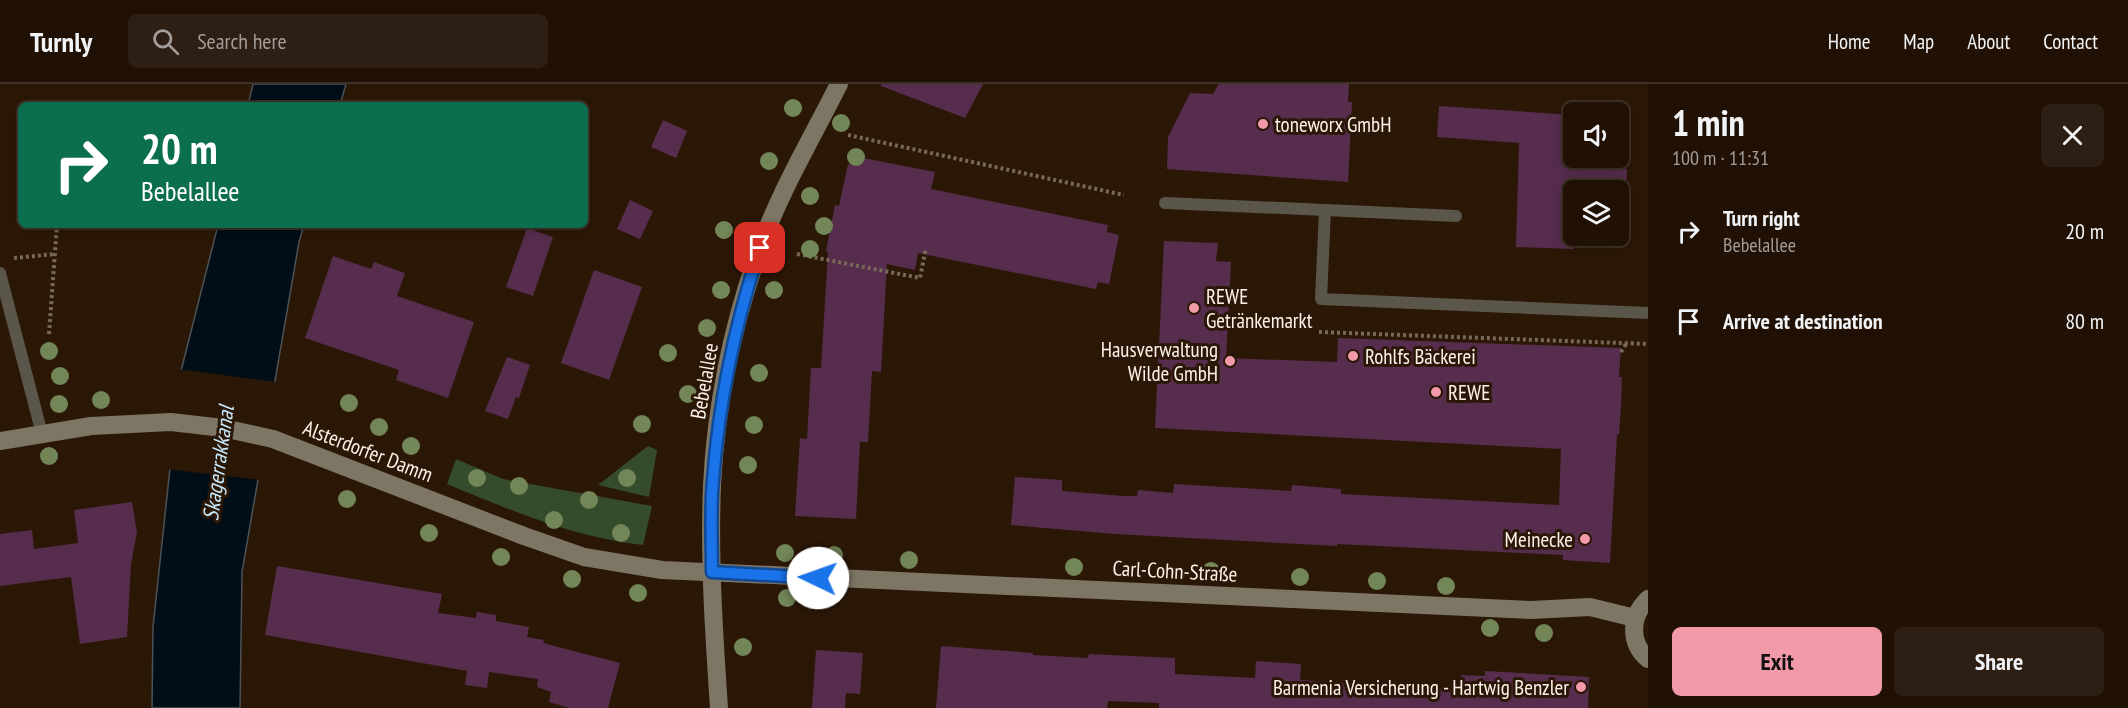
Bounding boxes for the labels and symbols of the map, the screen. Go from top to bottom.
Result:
place label: toneworx GmbH [1275,111,1391,138]
marker: toneworx GmbH [1256,117,1270,131]
pin [734,222,785,273]
place label: REWE Getränkemarkt [1206,283,1313,334]
marker: REWE Getränkemarkt [1187,301,1201,315]
place label: Hausverwaltung Wilde GmbH [1101,336,1218,387]
street label: Bebelallee [684,341,724,421]
place label: Rohlfs Bäckerei [1365,343,1476,370]
marker: Rohlfs Bäckerei [1346,349,1360,363]
marker: Hausverwaltung Wilde GmbH [1223,354,1237,368]
place label: REWE [1448,379,1490,406]
marker: REWE [1429,385,1443,399]
water label: Skagerrakkanal [196,402,240,522]
street label: Alsterdorfer Damm [299,414,437,488]
place label: Meinecke [1505,526,1573,553]
marker: Meinecke [1578,532,1592,546]
position arrow [786,546,850,610]
street label: Carl-Cohn-Straße [1112,554,1238,588]
place label: Barmenia Versicherung - Hartwig Benzler [1273,674,1569,701]
marker: Barmenia Versicherung - Hartwig Benzler [1574,680,1588,694]

